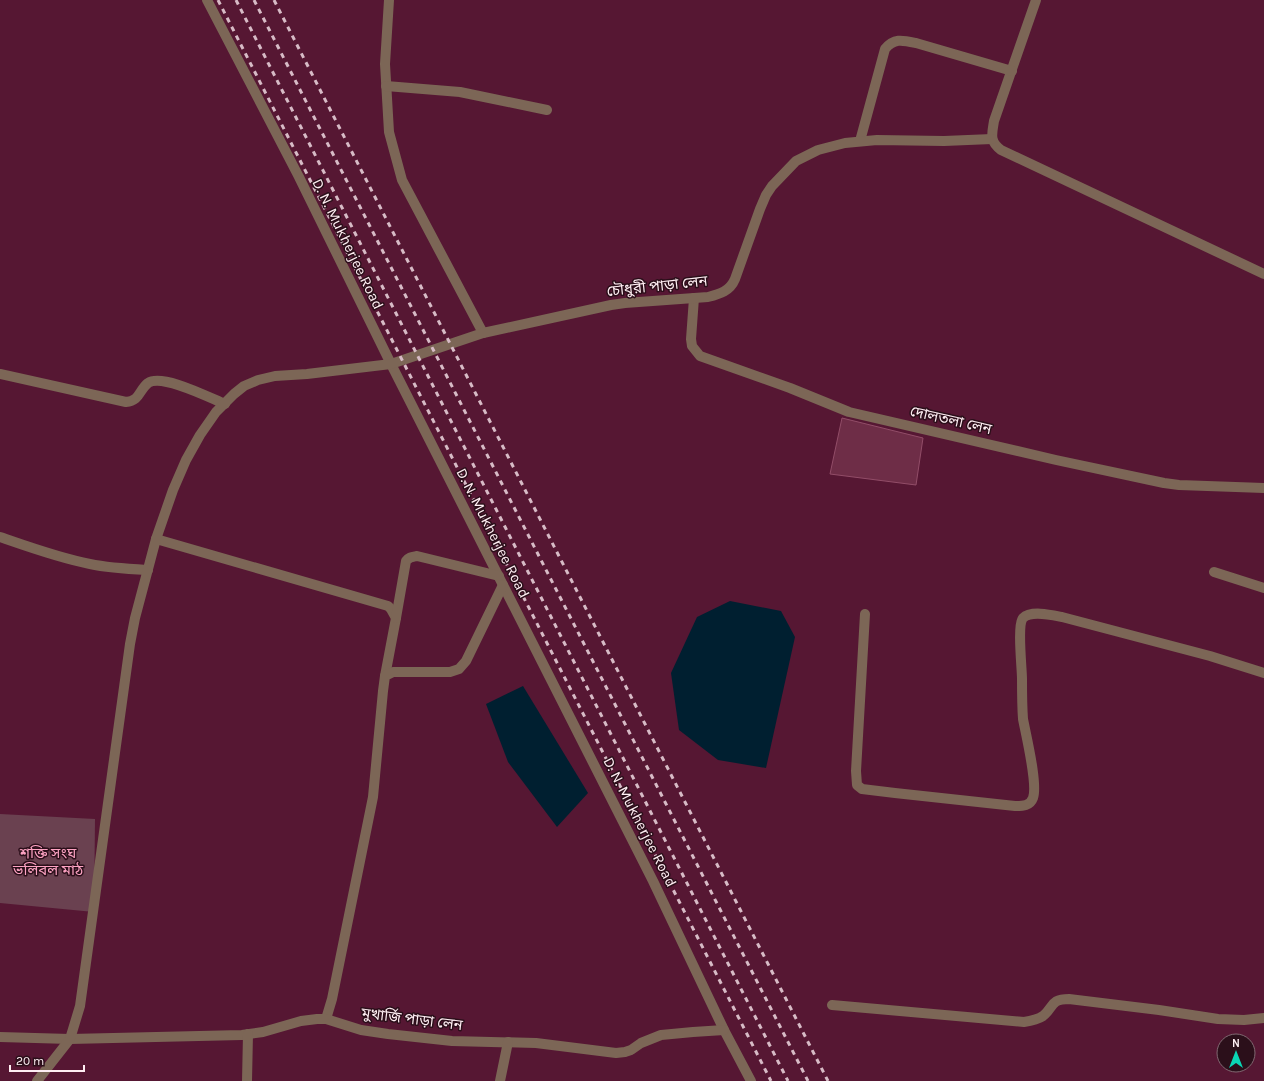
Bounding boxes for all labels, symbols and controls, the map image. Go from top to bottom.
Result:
street label: D. N. Mukherjee Road [309,176,387,312]
street label: চৌধুরী পাড়া লেন [606,272,709,300]
street label: দোলতলা লেন [908,402,994,438]
street label: D. N. Mukherjee Road [452,465,534,601]
street label: D. N. Mukherjee Road [599,754,681,890]
park label: শক্তি সংঘ ভলিবল মাঠ [12,844,84,879]
street label: মুখার্জি পাড়া লেন [359,1004,465,1034]
north arrow [1216,1033,1256,1073]
text: N [1232,1037,1240,1050]
scale bar [10,1047,84,1073]
text: 20 m [16,1054,44,1068]

